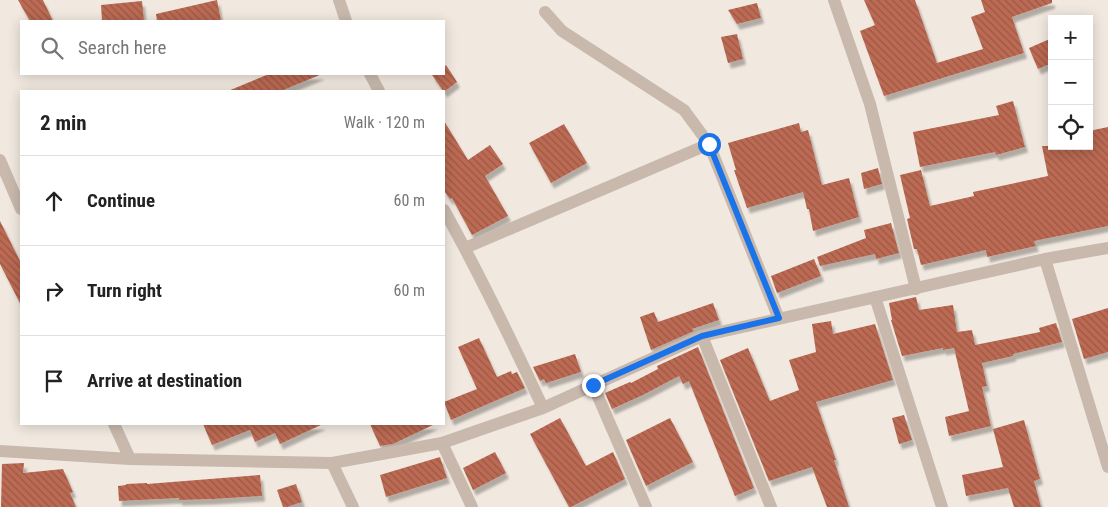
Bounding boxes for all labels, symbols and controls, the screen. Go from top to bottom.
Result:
map controls [1048,15,1093,150]
button: + [1048,15,1093,60]
search box [20,20,445,75]
icon: search [38,34,66,62]
text: Search here [78,36,166,59]
button: − [1048,60,1093,105]
button: locate [1048,105,1093,150]
text: 2 min [40,111,87,135]
text: Walk · 120 m [344,113,425,132]
route start [698,133,721,156]
icon: ahead [40,187,68,215]
text: Continue [87,189,155,212]
text: 60 m [393,191,425,210]
icon: right [40,277,68,305]
text: Turn right [87,279,162,302]
text: 60 m [393,281,425,300]
icon: arrive [40,367,68,395]
text: Arrive at destination [87,369,242,392]
route end [582,374,605,397]

